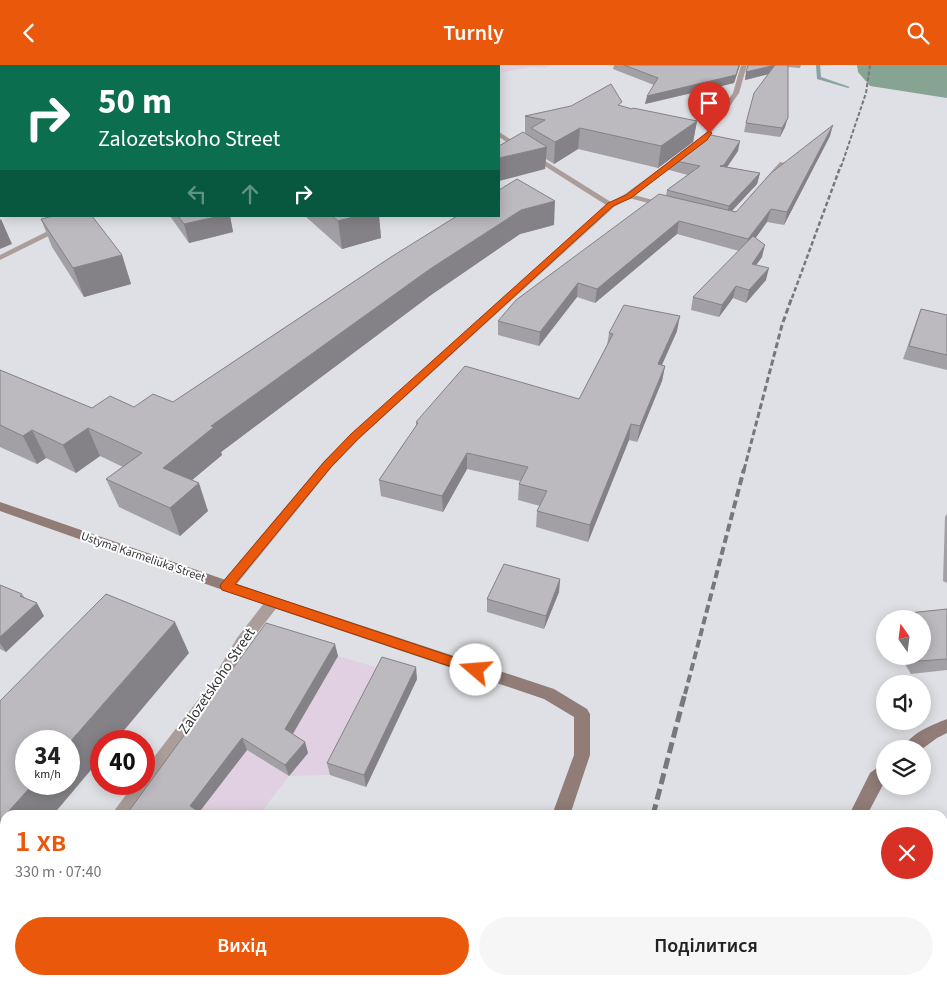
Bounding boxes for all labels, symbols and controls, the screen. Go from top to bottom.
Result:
text: Turnly [443,17,504,49]
icon: back [15,19,43,47]
icon: search [904,19,932,47]
text: 50 m [98,77,172,127]
pin [688,82,730,133]
icon: right [15,85,80,150]
icon: arrive [695,89,723,117]
text: Zalozetskoho Street [98,123,280,155]
icon: left [183,180,211,208]
icon: ahead [236,180,264,208]
icon: right [289,180,317,208]
street label: Ustyma Karmeliuka Street [79,528,207,586]
north arrow [876,610,931,665]
map controls [876,610,931,795]
street label: Zalozetskoho Street [174,624,260,738]
position arrow [449,643,501,695]
button: sound [876,675,931,730]
speed limit sign: 40 [90,730,155,795]
text: 34 [34,738,61,774]
button: layers [876,740,931,795]
text: km/h [34,766,61,783]
text: 1 хв [15,820,66,863]
button: close [881,827,933,879]
text: 330 m · 07:40 [15,861,102,883]
button: Вихід [15,917,469,975]
button: Поділитися [479,917,933,975]

